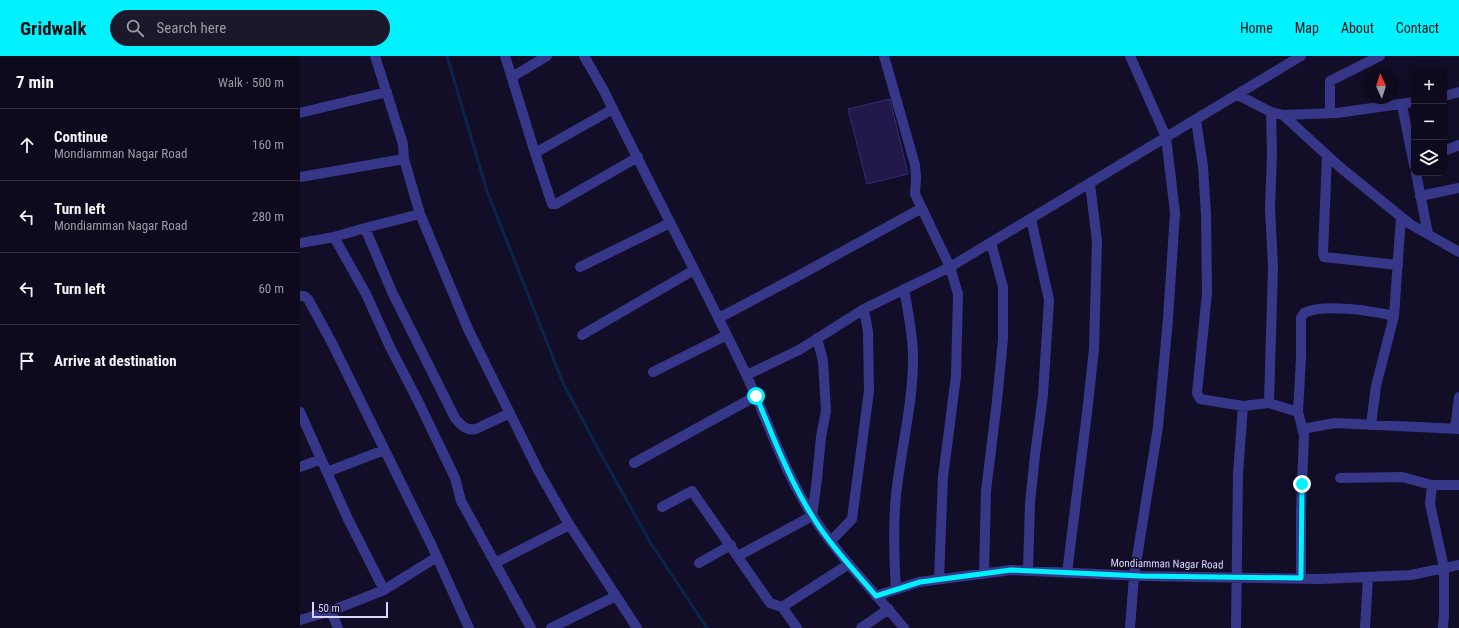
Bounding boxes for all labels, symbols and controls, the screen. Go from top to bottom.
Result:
search box [110,10,390,46]
text: Gridwalk [20,17,86,40]
icon: search [124,17,146,39]
text: Search here [156,19,226,37]
text: Home [1240,20,1273,36]
text: Map [1295,20,1319,36]
text: About [1341,20,1374,36]
text: Contact [1396,20,1439,36]
north arrow [1363,68,1399,104]
map controls [1411,68,1447,176]
button: + [1411,68,1447,104]
text: 7 min [16,72,54,92]
text: Walk · 500 m [218,75,284,90]
button: − [1411,104,1447,140]
text: Continue [54,128,108,146]
icon: ahead [16,134,38,156]
text: 160 m [252,137,284,152]
button: layers [1411,140,1447,176]
text: Mondiamman Nagar Road [54,146,187,161]
text: Turn left [54,200,105,218]
icon: left [16,206,38,228]
text: 280 m [252,209,284,224]
text: Mondiamman Nagar Road [54,218,187,233]
icon: left [16,278,38,300]
text: Turn left [54,280,105,298]
text: 60 m [258,281,284,296]
icon: arrive [16,350,38,372]
text: Arrive at destination [54,352,177,370]
route start [747,387,765,405]
route end [1293,475,1311,493]
street label: Mondiamman Nagar Road [1110,557,1224,571]
scale bar [312,600,388,619]
text: 50 m [318,602,340,615]

